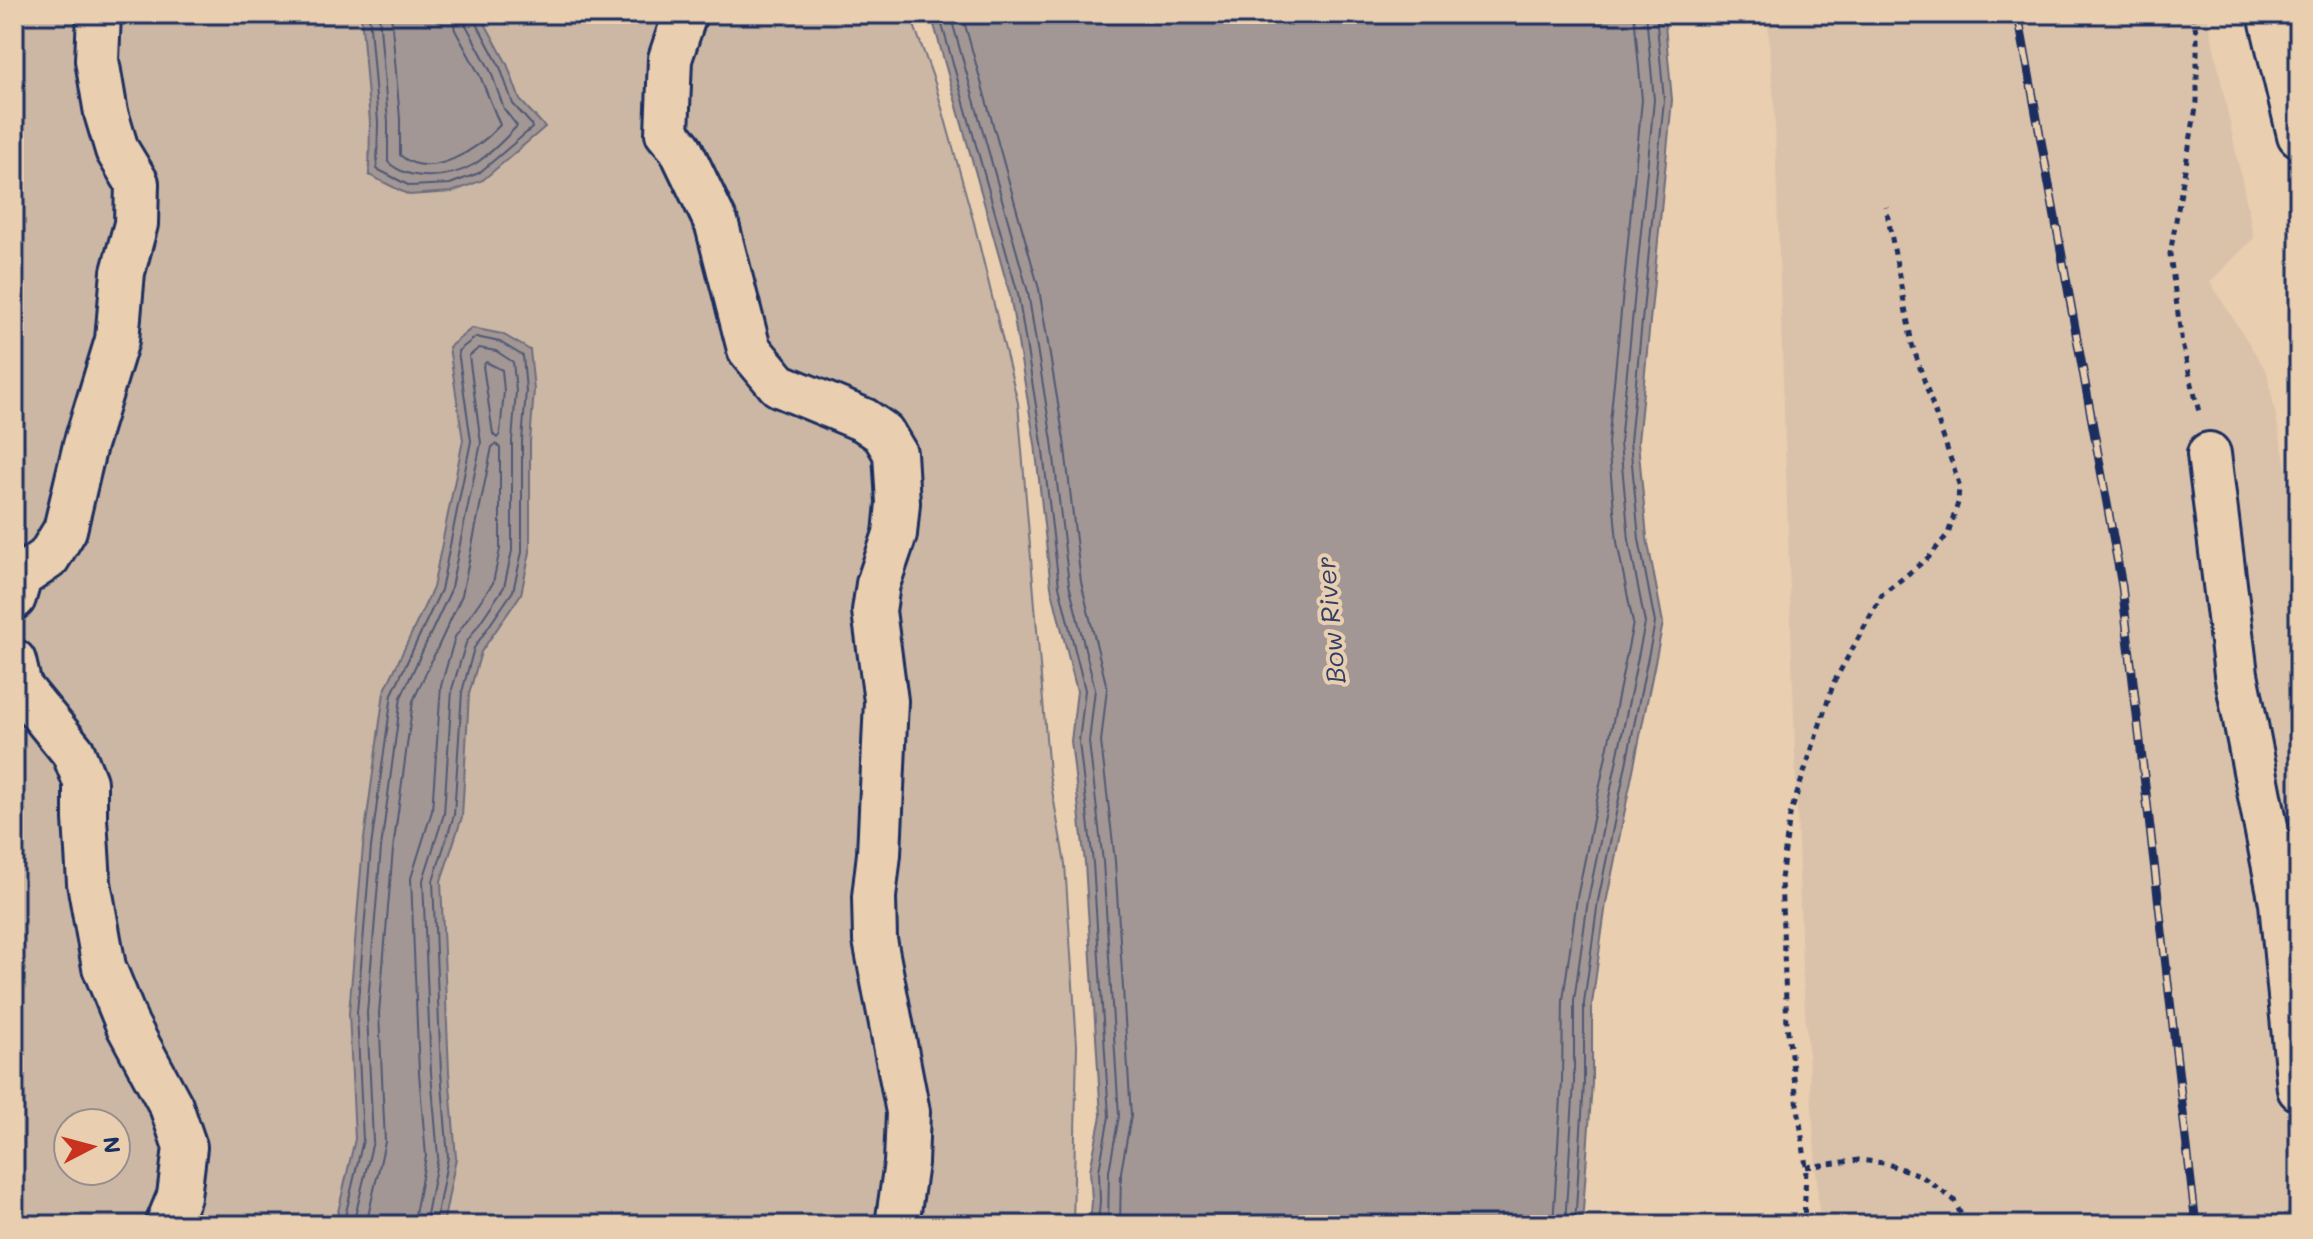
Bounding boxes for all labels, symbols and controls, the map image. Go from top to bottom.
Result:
water label: Bow River [1308,555,1352,685]
north arrow [52,1107,132,1187]
text: N [97,1135,128,1155]

